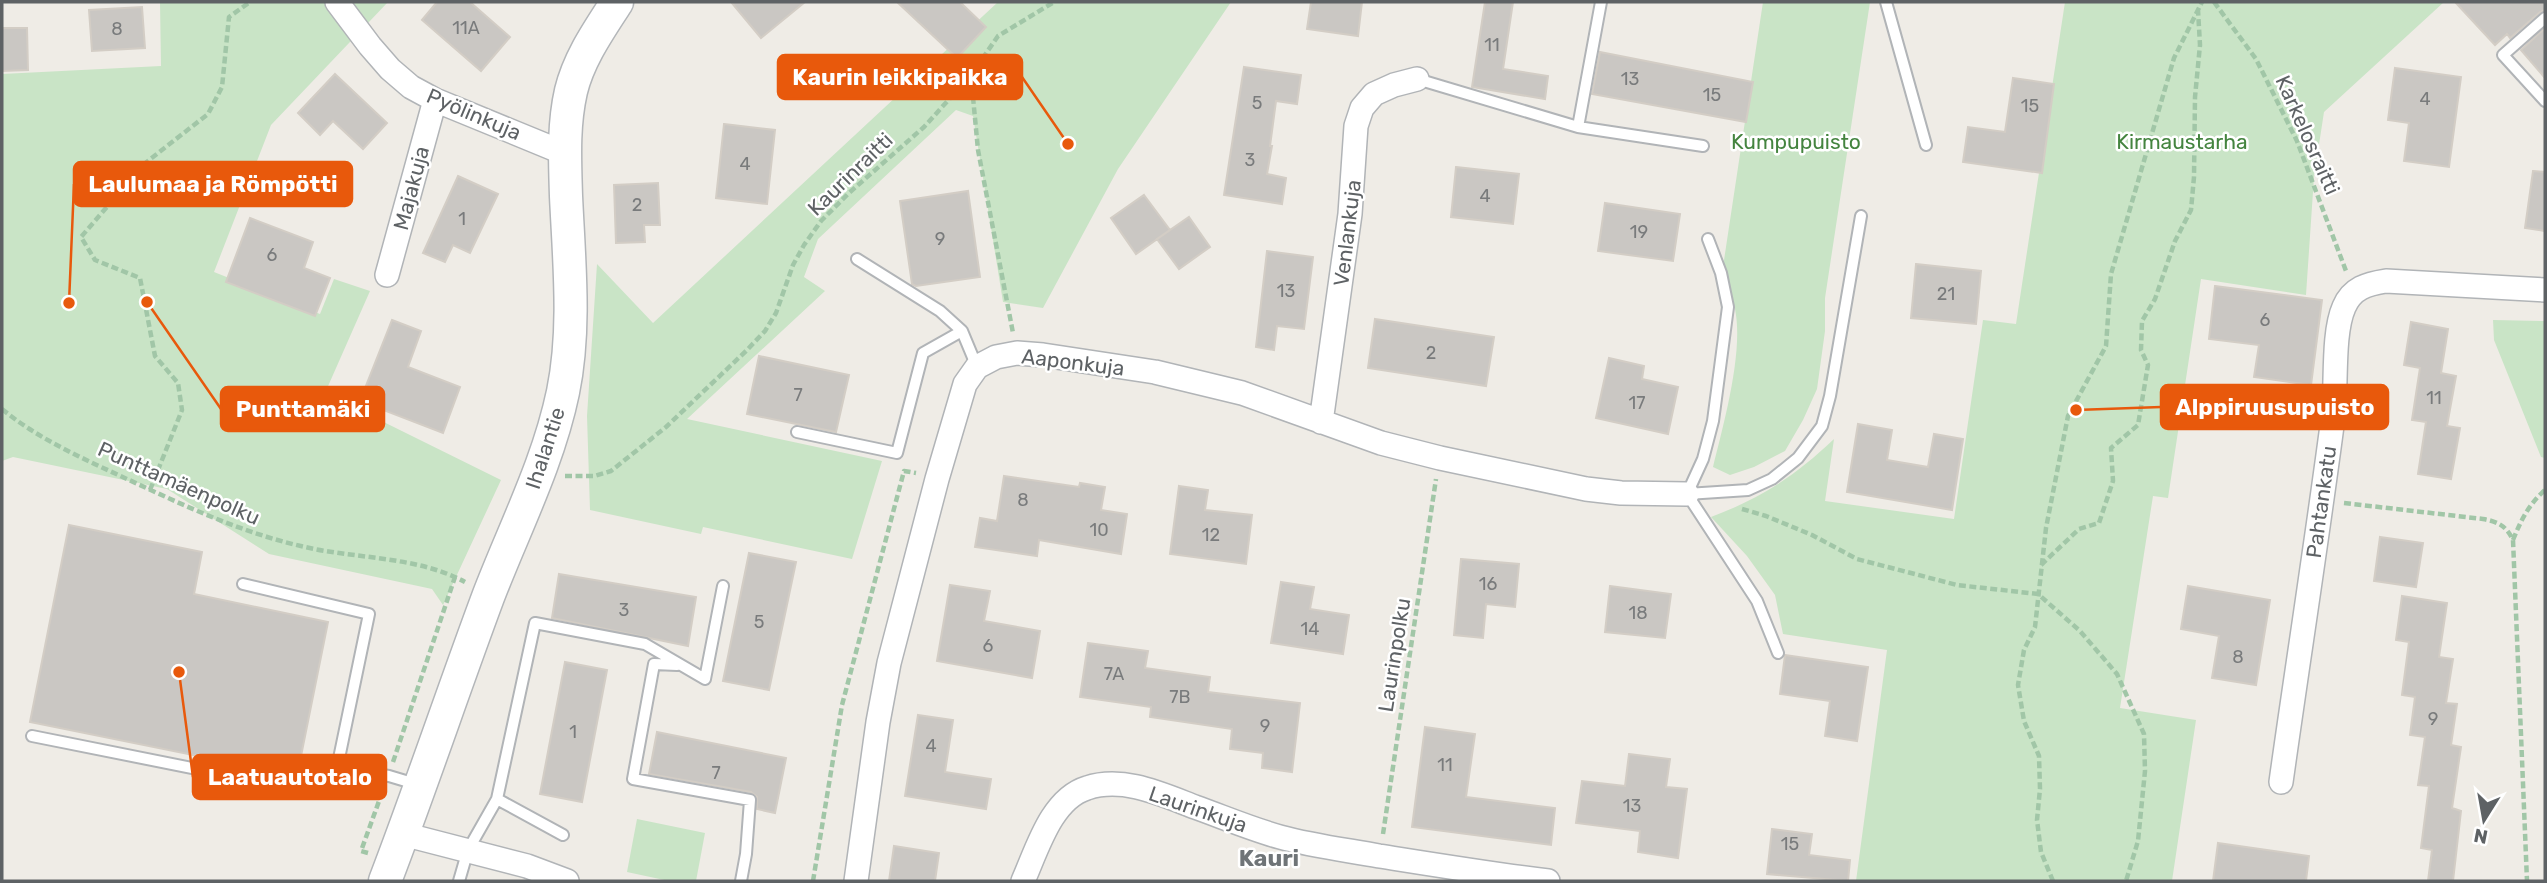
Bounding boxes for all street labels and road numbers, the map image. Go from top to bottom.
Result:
street label: Karkelosraitti [2271,71,2345,199]
street label: Pyölinkuja [423,83,525,145]
street label: Kaurinraitti [802,127,898,221]
street label: Majakuja [388,143,434,233]
street label: Venlankuja [1328,178,1366,288]
street label: Aaponkuja [1020,343,1126,381]
street label: Ihalantie [520,404,570,492]
street label: Punttamäenpolku [94,436,264,530]
street label: Pahtankatu [2301,444,2341,560]
street label: Laurinpolku [1373,596,1415,714]
street label: Laurinkuja [1146,781,1250,837]

